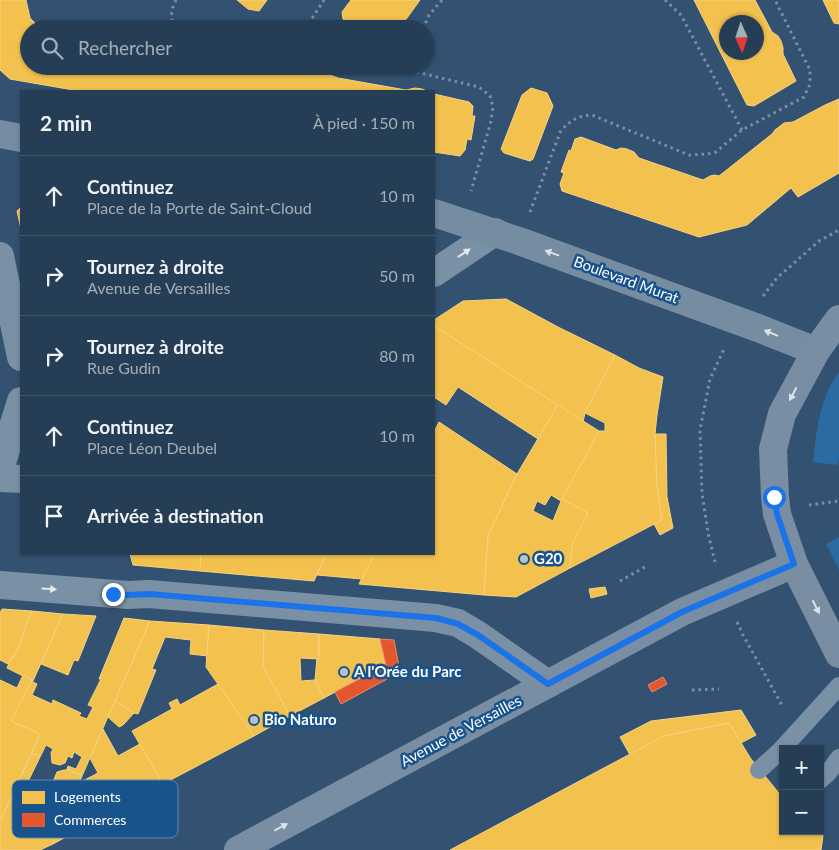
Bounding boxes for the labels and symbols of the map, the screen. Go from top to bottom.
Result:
north arrow [719,15,764,60]
one-way arrow [458,248,471,258]
one-way arrow [545,249,560,256]
street label: Boulevard Murat [571,252,682,307]
one-way arrow [763,329,778,336]
one-way arrow [789,387,797,402]
route start [763,486,786,509]
place label: G20 [534,549,563,567]
marker: G20 [518,553,530,565]
route end [102,583,125,606]
one-way arrow [41,586,57,594]
one-way arrow [812,600,820,614]
place label: A l'Orée du Parc [353,662,461,680]
marker: A l'Orée du Parc [338,666,350,678]
street label: Avenue de Versailles [397,691,524,770]
place label: Bio Naturo [264,710,337,728]
marker: Bio Naturo [248,714,260,726]
legend [12,780,178,838]
text: Logements [54,788,121,805]
text: Commerces [54,811,126,828]
one-way arrow [274,823,288,831]

